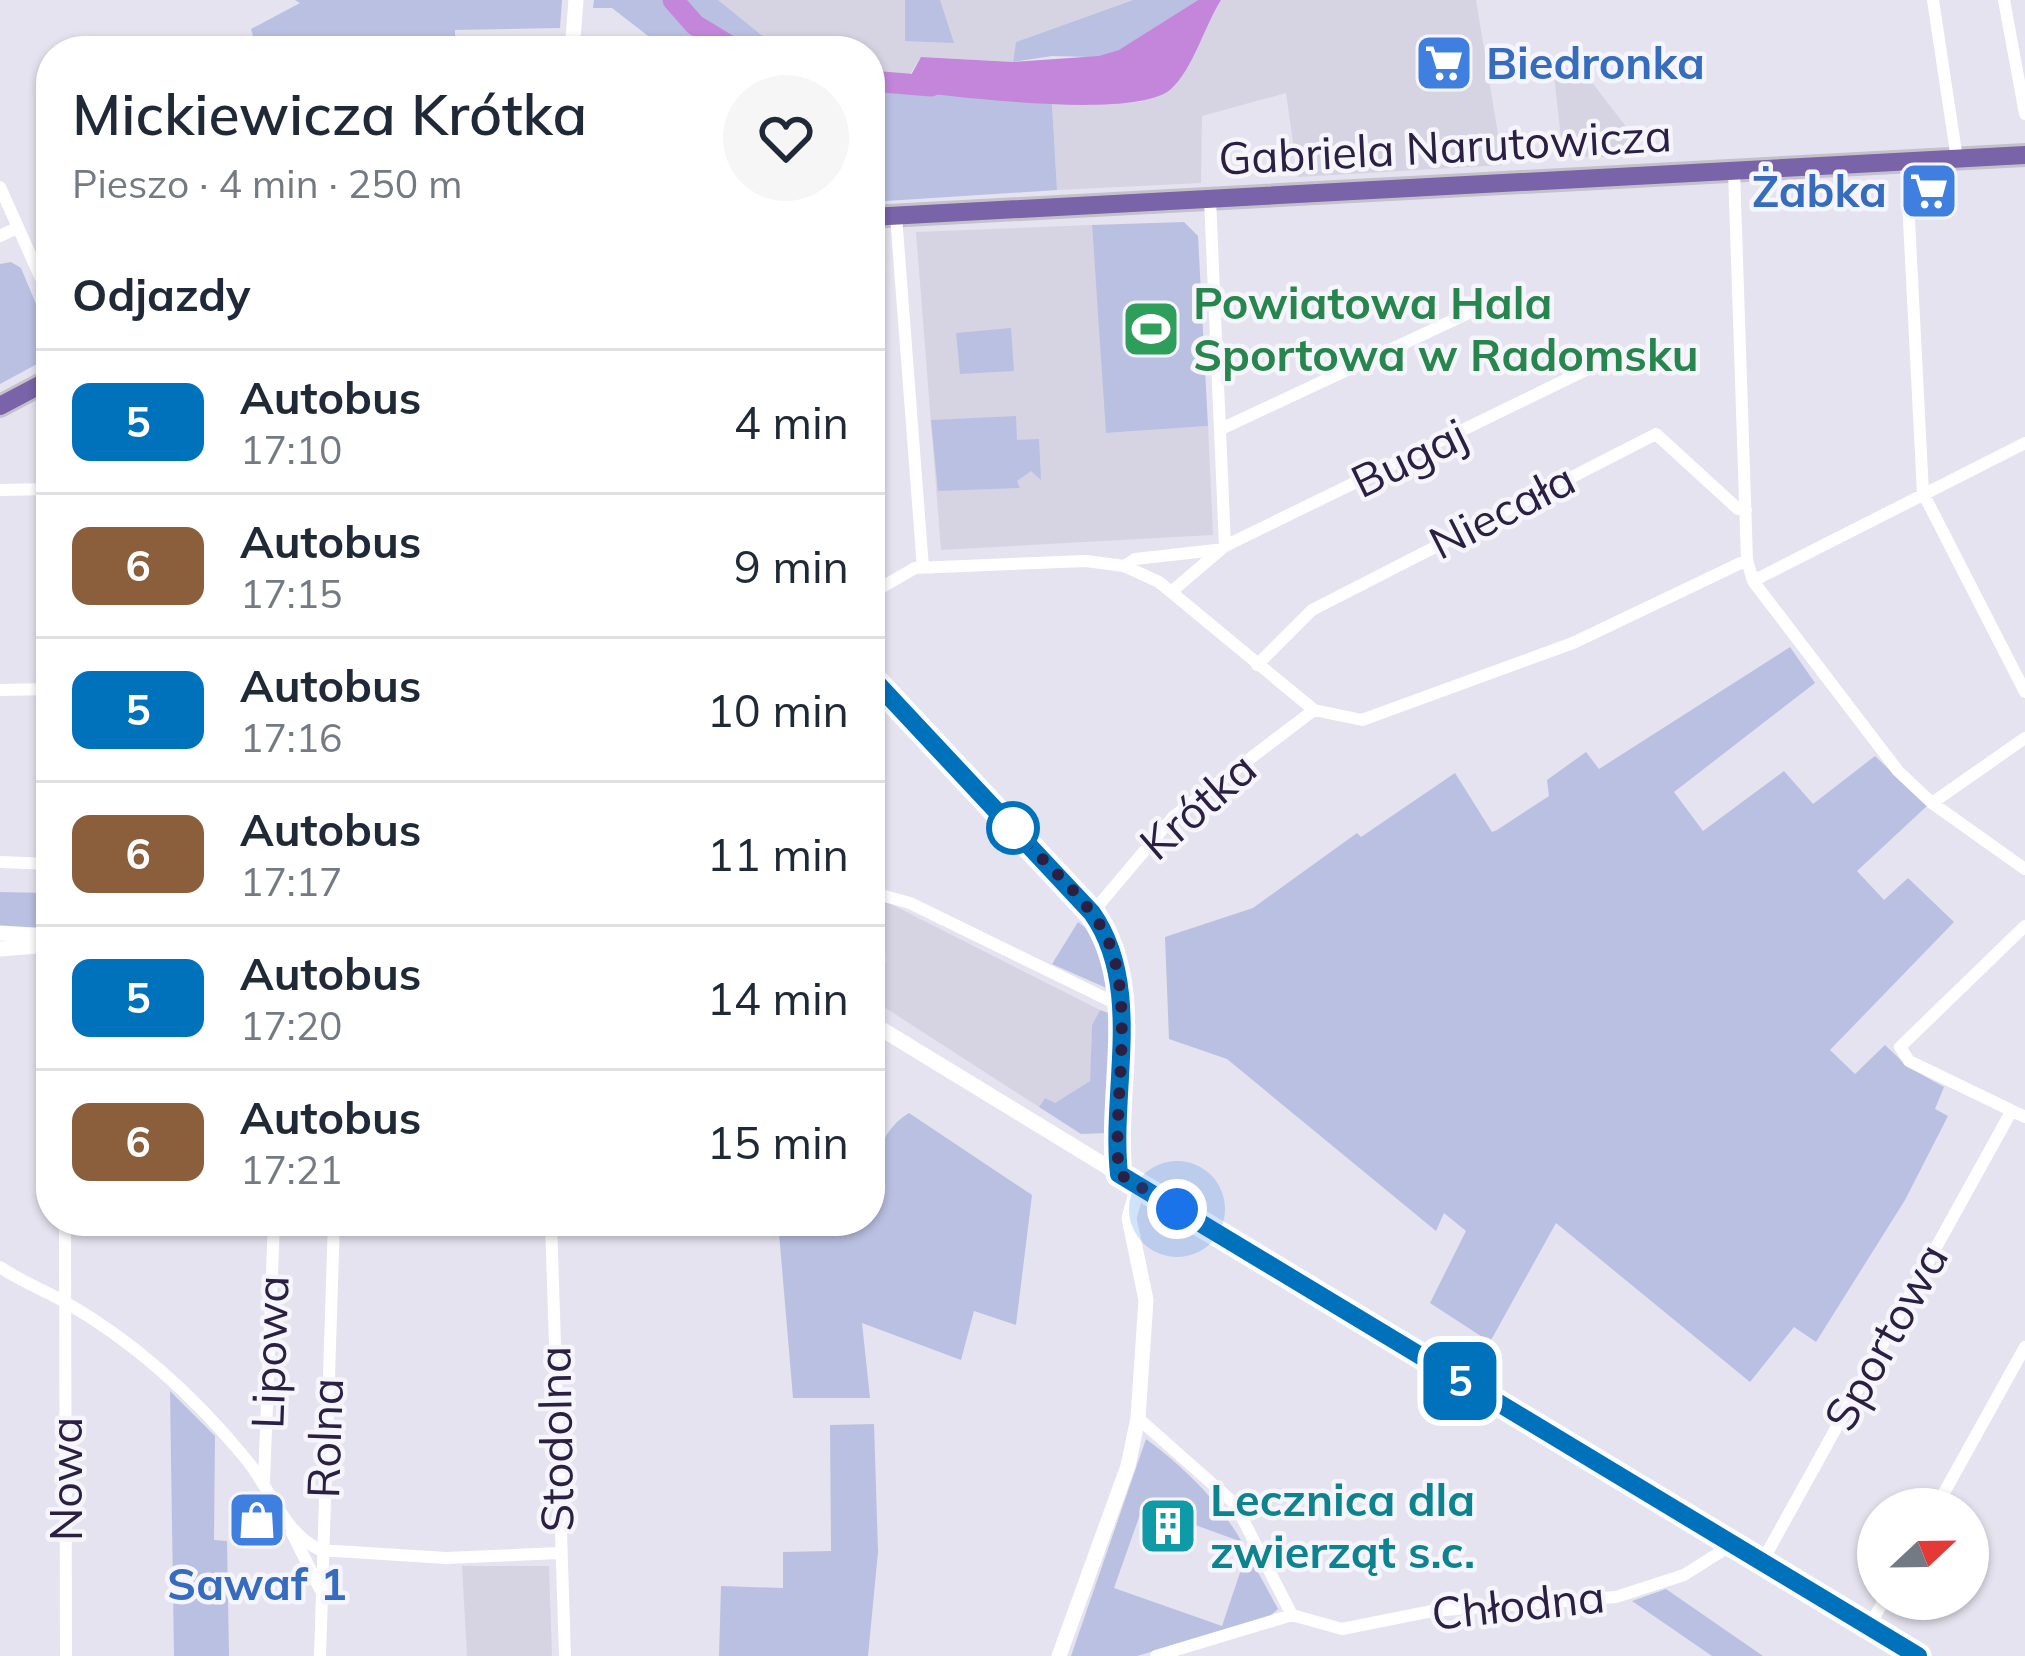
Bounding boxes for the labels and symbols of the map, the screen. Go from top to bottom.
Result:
supermarket icon: Biedronka [1413,32,1475,94]
place label: Biedronka [1486,34,1705,90]
street label: Gabriela Narutowicza [1217,106,1673,186]
supermarket icon: Żabka [1898,160,1960,222]
place label: Żabka [1752,162,1887,218]
place label: Powiatowa Hala Sportowa w Radomsku [1193,274,1699,382]
sports icon: Powiatowa Hala Sportowa w Radomsku [1120,298,1182,360]
street label: Bugaj [1342,405,1475,509]
street label: Niecała [1420,450,1584,570]
street label: Krótka [1128,740,1267,871]
unlabelled marker [988,803,1038,853]
your location [1147,1179,1207,1239]
street label: Sportowa [1811,1233,1959,1440]
street label: Lipowa [238,1274,300,1430]
line badge: 5 [1421,1342,1499,1420]
street label: Stodolna [525,1346,585,1532]
street label: Rolna [294,1377,354,1499]
street label: Nowa [37,1417,93,1541]
place label: Lecznica dla zwierząt s.c. [1210,1471,1475,1579]
north arrow [1857,1488,1989,1620]
shop icon: Sawaf 1 [226,1489,288,1551]
building icon: Lecznica dla zwierząt s.c. [1137,1495,1199,1557]
place label: Sawaf 1 [167,1555,347,1611]
street label: Chłodna [1428,1567,1607,1641]

